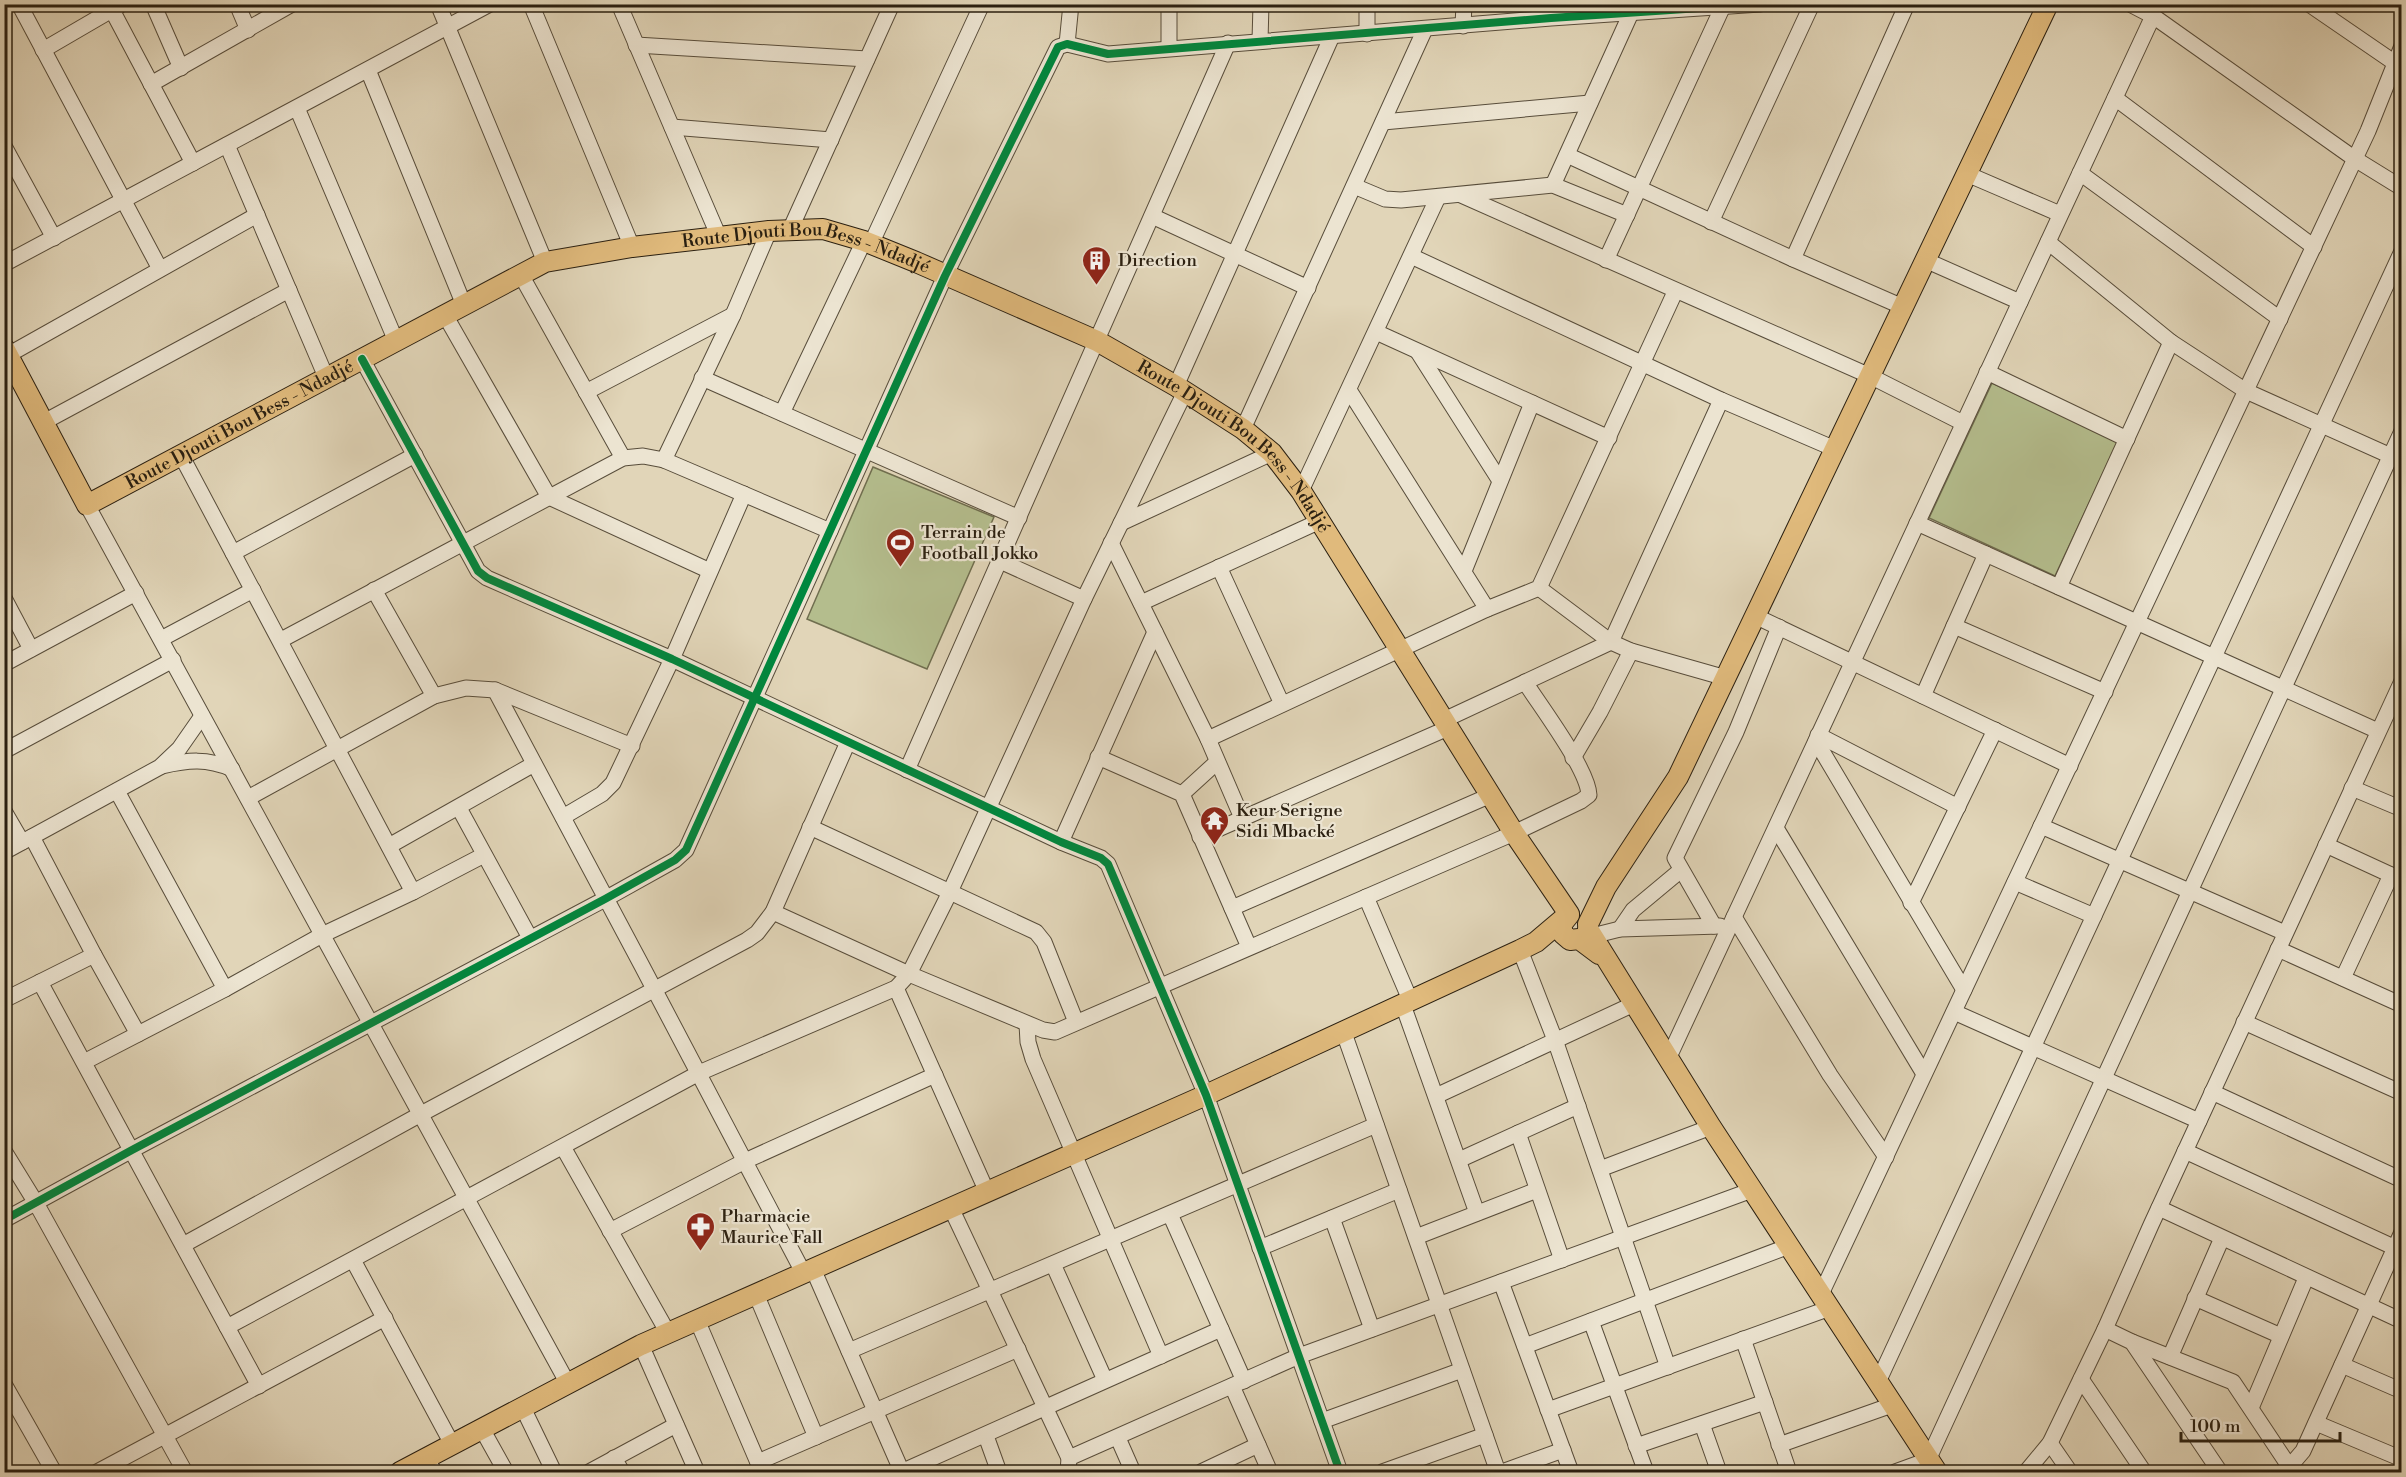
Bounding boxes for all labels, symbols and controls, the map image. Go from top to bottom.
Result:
street label: Route Djouti Bou Bess - Ndadjé [681,218,934,279]
building icon: Direction [1081,244,1113,286]
place label: Direction [1118,249,1197,272]
street label: Route Djouti Bou Bess - Ndadjé [122,355,358,495]
street label: Route Djouti Bou Bess - Ndadjé [1133,355,1335,537]
place label: Terrain de Football Jokko [921,521,1038,565]
sports icon: Terrain de Football Jokko [884,526,916,568]
place label: Keur Serigne Sidi Mbacké [1236,799,1343,843]
temple icon: Keur Serigne Sidi Mbacké [1199,804,1231,846]
place label: Pharmacie Maurice Fall [721,1205,823,1249]
pharmacy icon: Pharmacie Maurice Fall [684,1210,716,1252]
scale bar [2181,1405,2340,1443]
text: 100 m [2190,1415,2241,1438]

